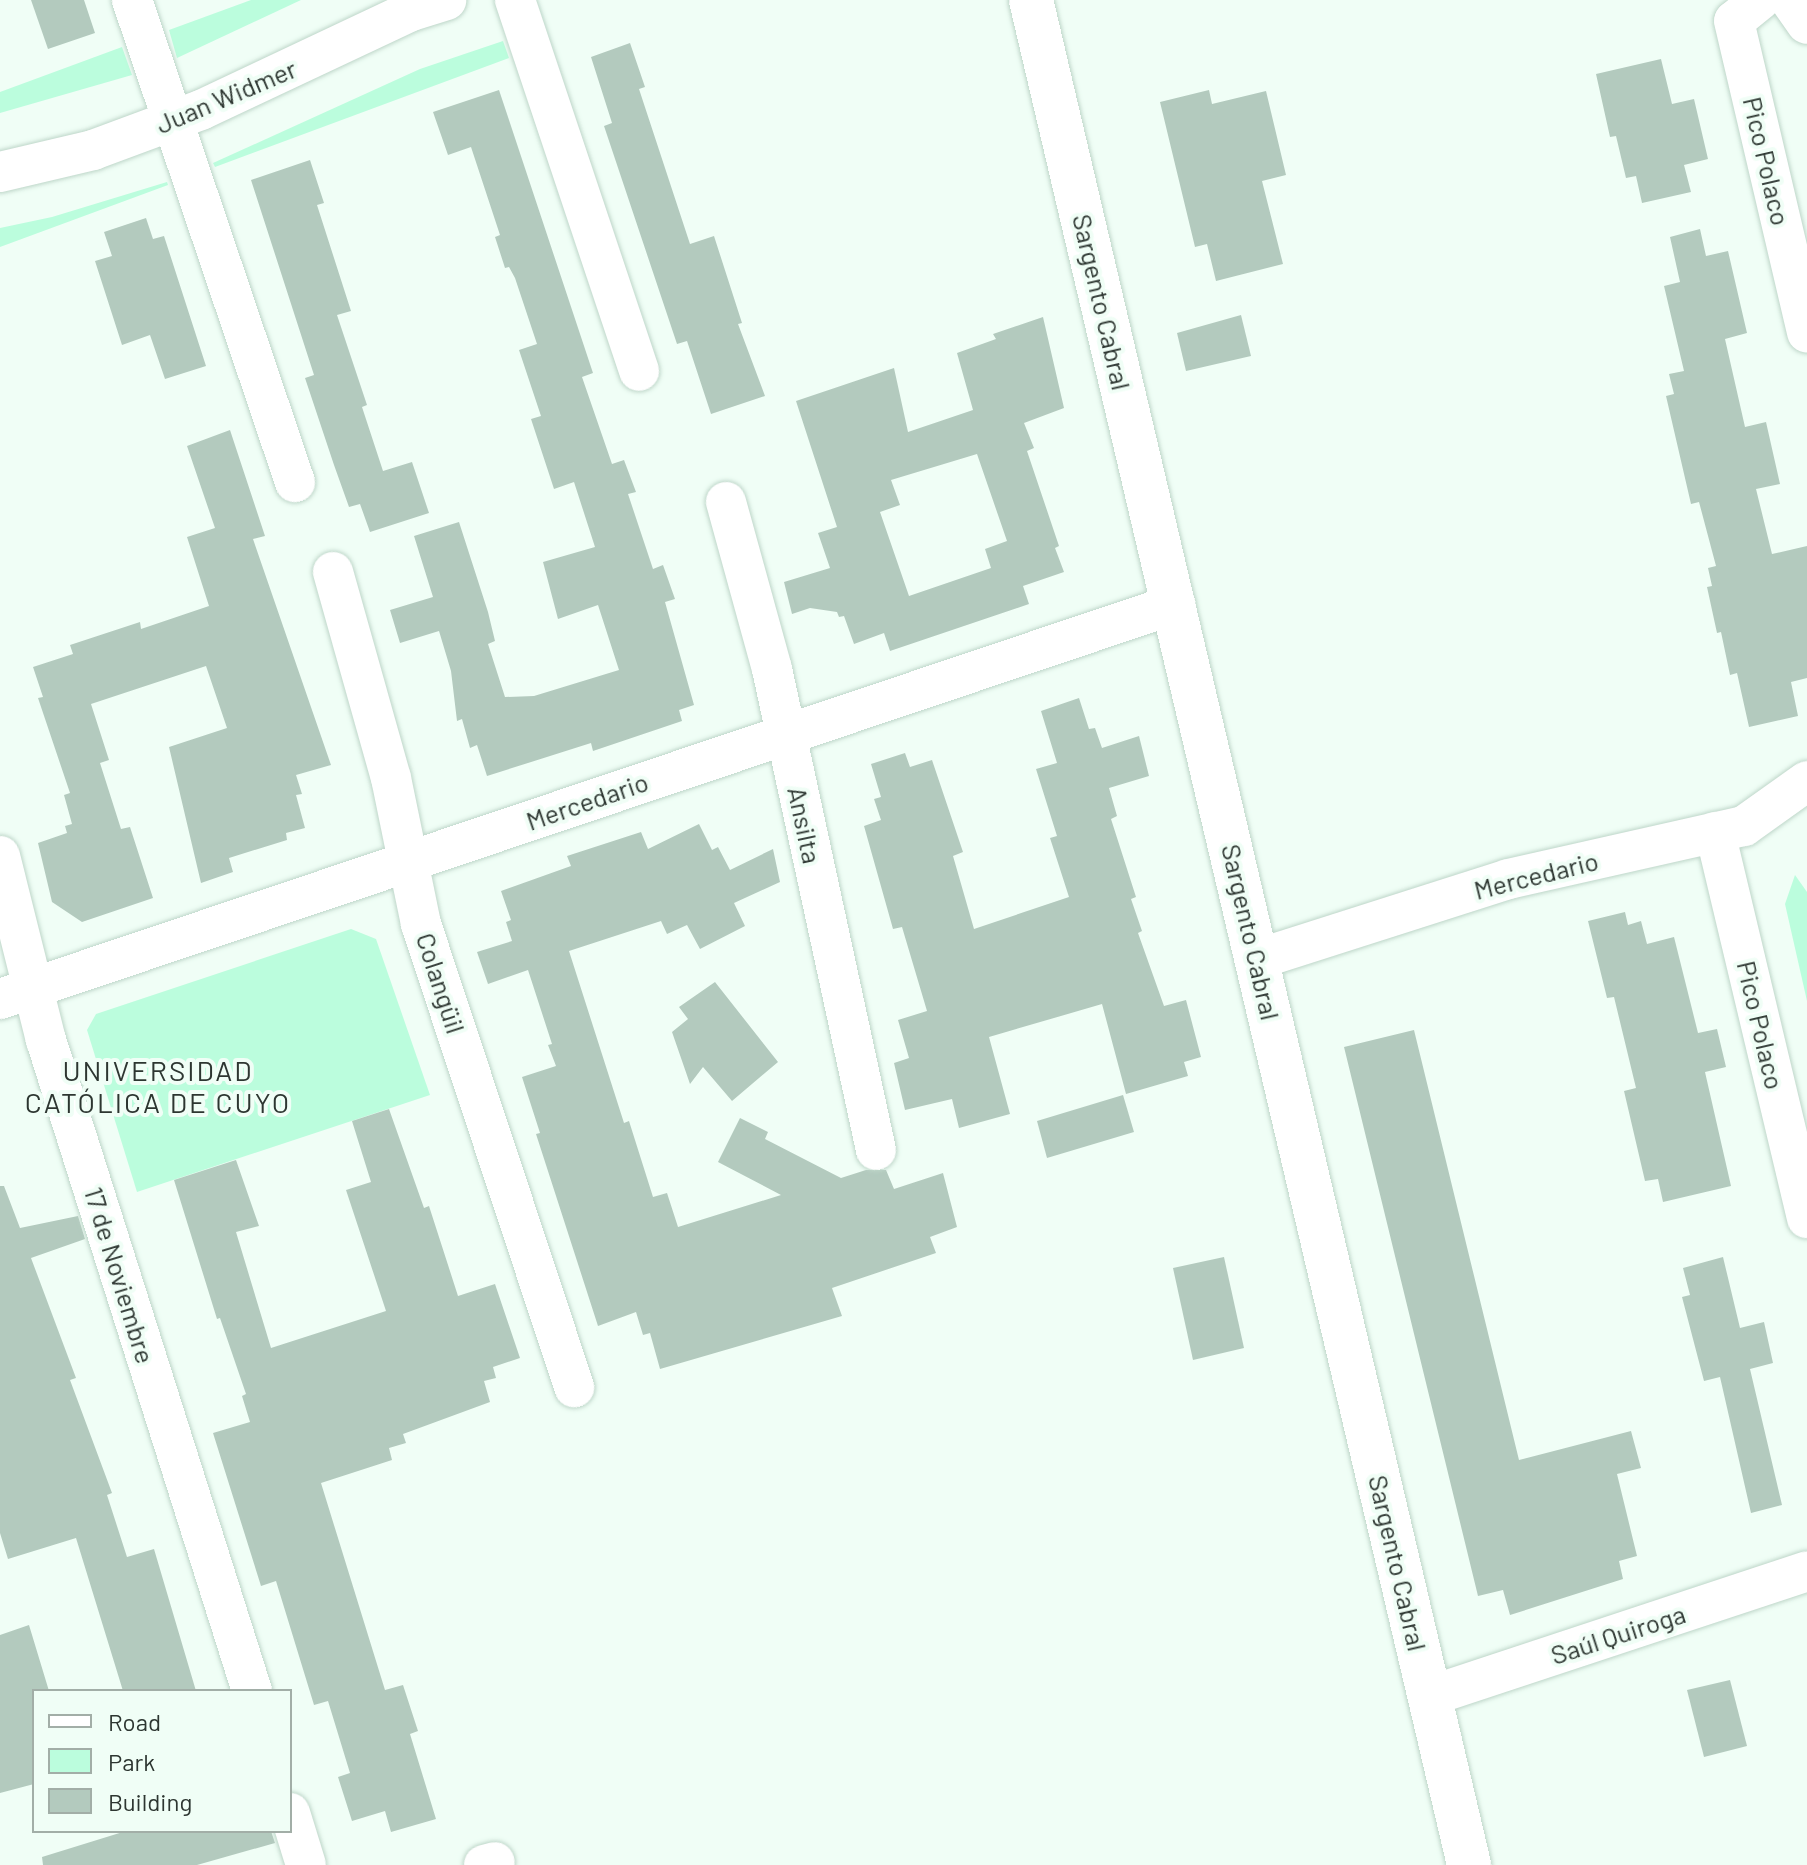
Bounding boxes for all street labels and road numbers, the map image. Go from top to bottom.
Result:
street label: Juan Widmer [151,52,301,140]
street label: Pico Polaco [1737,94,1797,228]
street label: Sargento Cabral [1067,211,1137,393]
street label: Mercedario [522,766,652,836]
street label: Ansilta [782,784,828,866]
street label: Sargento Cabral [1216,841,1286,1023]
street label: Mercedario [1471,845,1601,905]
street label: Colangüil [410,929,472,1037]
street label: Pico Polaco [1731,958,1791,1092]
street label: 17 de Noviembre [78,1183,162,1367]
street label: Sargento Cabral [1363,1472,1433,1654]
street label: Saúl Quiroga [1547,1598,1689,1670]

